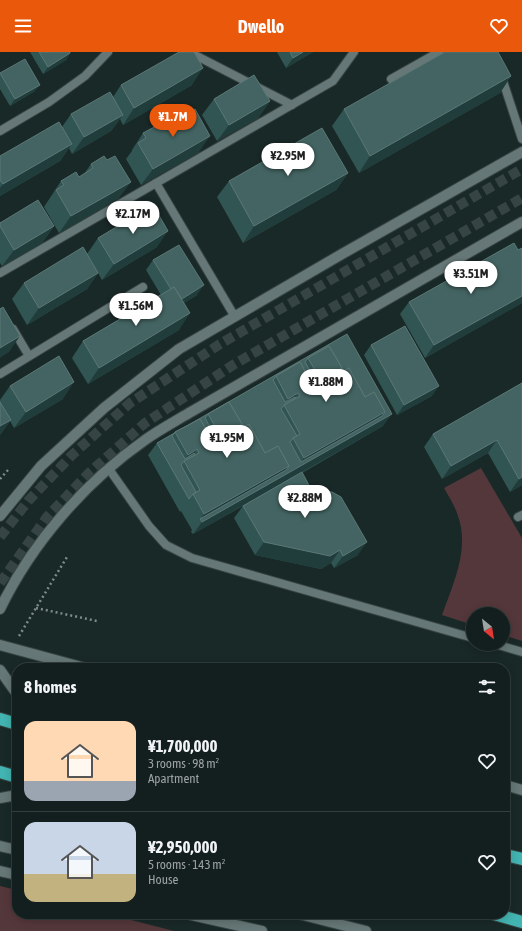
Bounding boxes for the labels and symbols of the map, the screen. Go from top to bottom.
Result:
pin: ¥1.7M [145,104,201,138]
pin: ¥2.95M [255,143,321,177]
pin: ¥2.17M [100,201,166,235]
pin: ¥3.51M [438,261,504,295]
pin: ¥1.56M [103,293,169,327]
pin: ¥1.88M [293,369,359,403]
pin: ¥1.95M [194,425,260,459]
pin: ¥2.88M [272,485,338,519]
north arrow [466,607,510,651]

